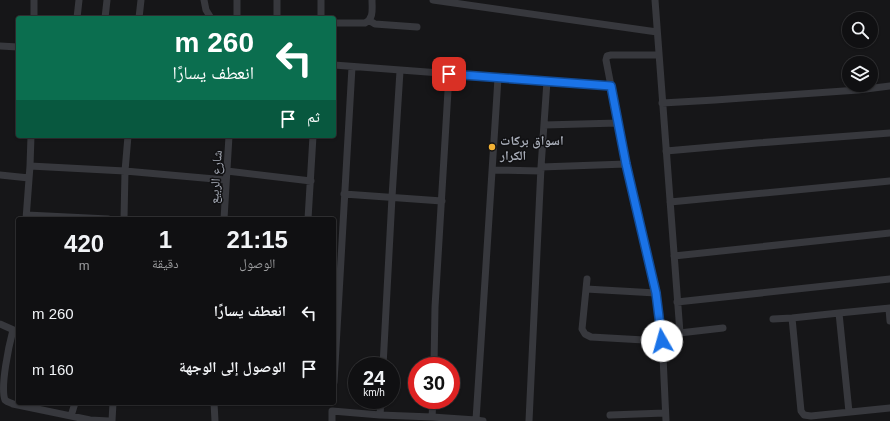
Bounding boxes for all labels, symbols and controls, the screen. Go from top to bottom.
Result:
map controls [842,12,878,92]
button: search [842,12,878,48]
text: 260 m [175,27,254,58]
icon: left [268,32,320,84]
button: layers [842,56,878,92]
pin [432,57,466,91]
text: انعطف يسارًا [172,63,254,83]
icon: arrive [438,63,460,85]
icon: arrive [277,108,299,130]
text: ثم [307,108,320,125]
place label: اسواق بركات الكرار [499,133,564,163]
marker: اسواق بركات الكرار [487,142,497,152]
street label: شارع الربيع [206,150,227,205]
text: 1 [159,226,172,253]
text: 21:15 [227,226,288,253]
text: 420 [64,230,104,257]
text: دقيقة [152,256,179,271]
text: الوصول [239,256,275,271]
text: m [79,258,89,273]
text: انعطف يسارًا [214,302,286,319]
icon: left [298,302,320,324]
text: 260 m [32,305,74,322]
position arrow [641,320,683,362]
speed limit sign: 30 [408,357,460,409]
text: الوصول إلى الوجهة [179,358,286,375]
icon: arrive [298,358,320,380]
text: 160 m [32,361,74,378]
text: 24 [363,367,385,389]
text: km/h [363,387,385,398]

